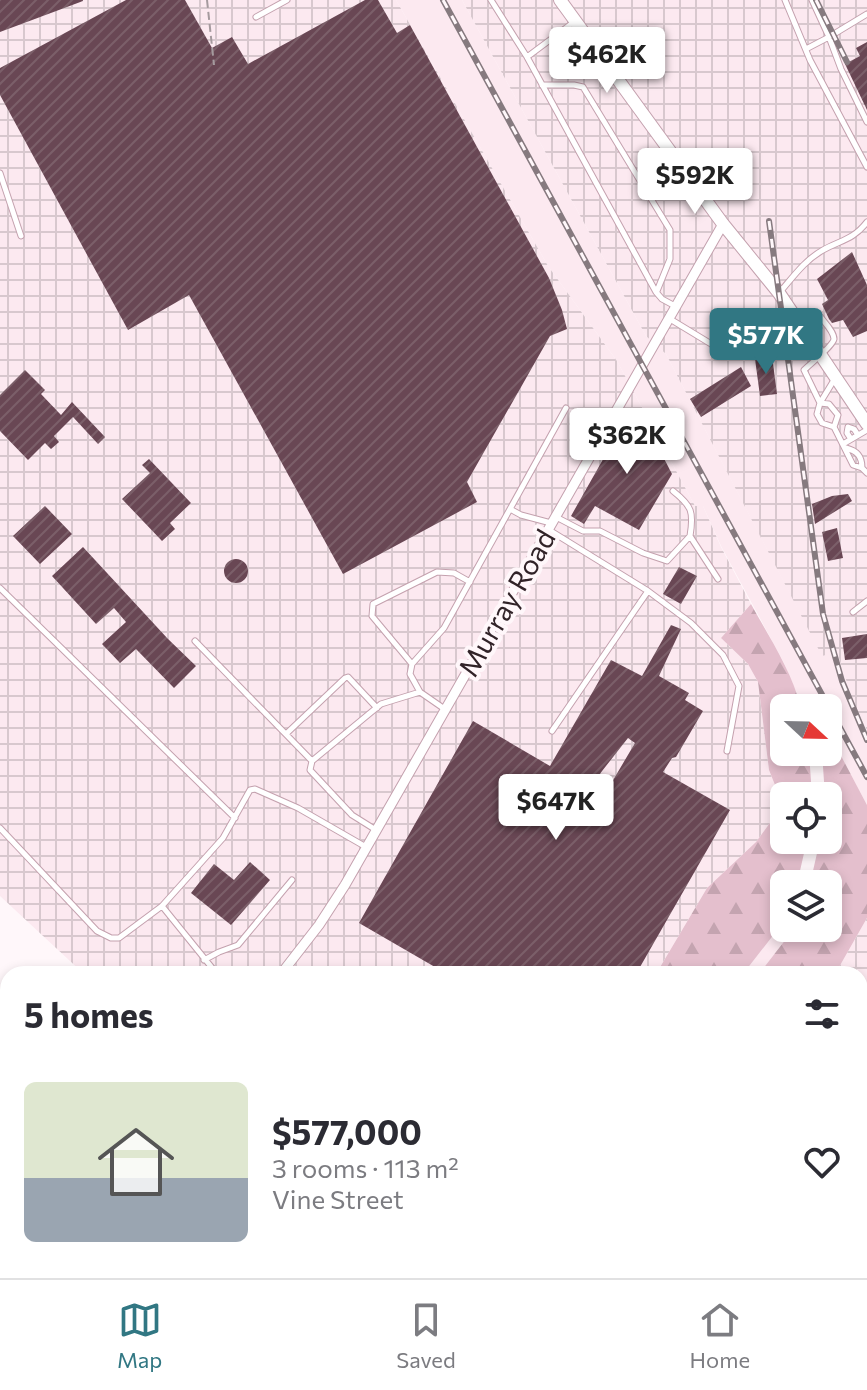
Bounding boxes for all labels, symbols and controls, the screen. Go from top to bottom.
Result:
pin: $462K [551,27,663,95]
text: $462K [567,37,647,68]
pin: $592K [639,148,751,216]
text: $592K [656,158,734,189]
pin: $577K [710,308,822,376]
text: $577K [728,318,804,349]
pin: $362K [571,408,683,476]
text: $362K [588,418,666,449]
street label: Murray Road [450,523,562,682]
north arrow [770,694,842,766]
map controls [770,694,842,942]
pin: $647K [500,774,612,842]
button: locate [770,782,842,854]
text: $647K [517,784,595,815]
button: layers [770,870,842,942]
icon: filters [800,992,844,1036]
text: 5 homes [24,993,154,1035]
text: $577,000 [272,1110,422,1152]
icon: home [88,1114,184,1210]
icon: heart [800,1140,844,1184]
text: 3 rooms · 113 m² [272,1152,459,1183]
text: Vine Street [272,1183,404,1214]
tab: Map [117,1298,162,1373]
tab: Saved [396,1298,456,1373]
tab: Home [690,1298,750,1373]

